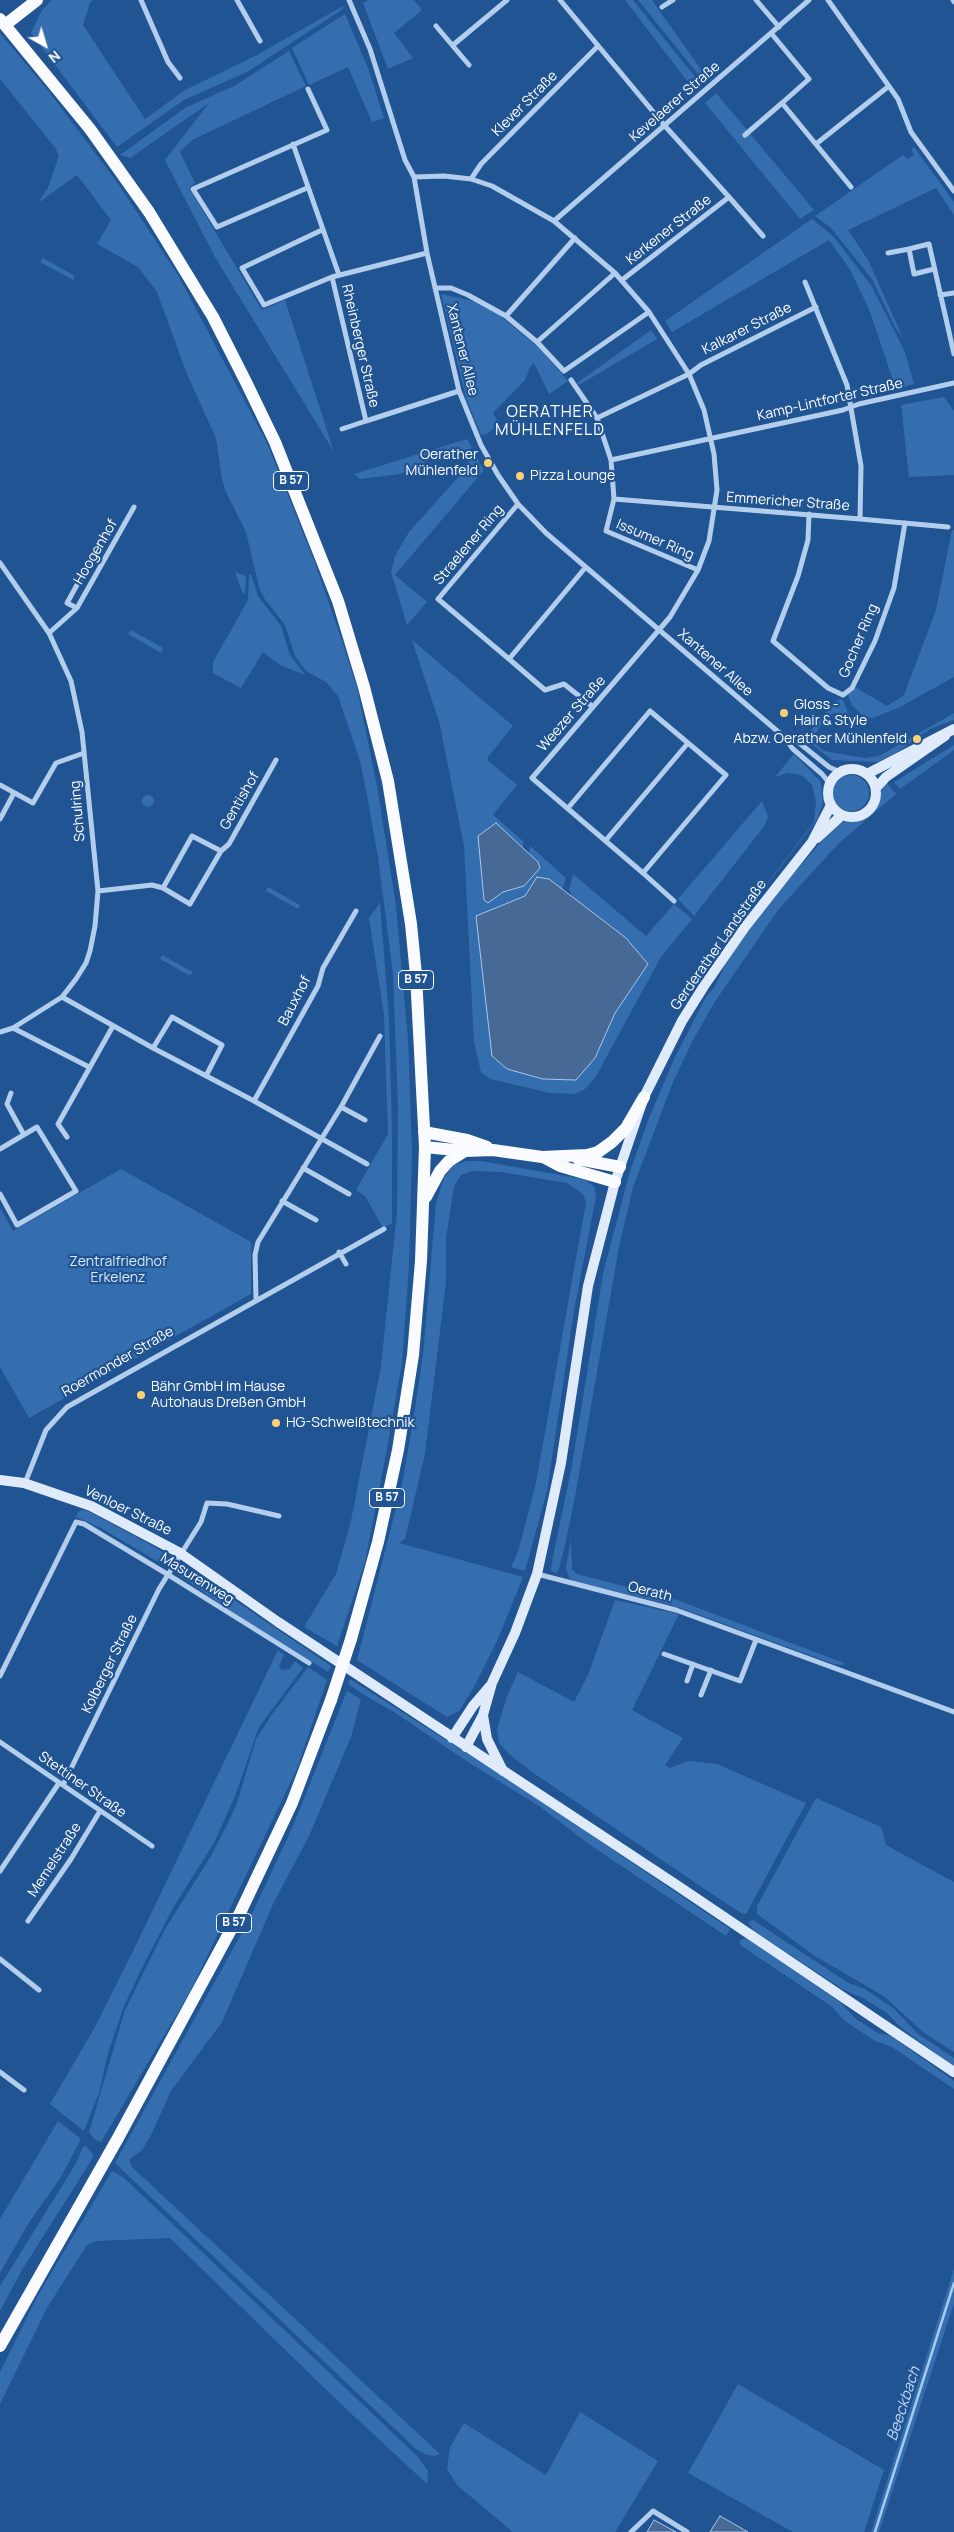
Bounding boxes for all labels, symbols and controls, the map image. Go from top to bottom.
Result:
north arrow [20,20,70,70]
text: N [45,46,65,68]
street label: Kevelaerer Straße [626,58,724,146]
street label: Klever Straße [489,68,561,140]
street label: Kerkener Straße [623,192,715,268]
street label: Rheinberger Straße [338,283,382,409]
street label: Kalkarer Straße [699,299,795,359]
street label: Xantener Allee [442,302,482,398]
street label: Kamp-Lintforter Straße [755,375,905,425]
district label: OERATHER MÜHLENFELD [494,403,606,441]
place label: Oerather Mühlenfeld [406,447,478,480]
marker: Oerather Mühlenfeld [482,457,494,469]
place label: Pizza Lounge [530,468,615,484]
marker: Pizza Lounge [514,470,526,482]
road number: B 57 [274,472,308,491]
street label: Emmericher Straße [726,489,850,515]
street label: Straelener Ring [431,502,507,588]
street label: Issumer Ring [614,516,696,564]
street label: Hoogenhof [71,517,121,587]
street label: Gocher Ring [836,601,882,681]
street label: Xantener Allee [674,626,756,700]
street label: Weezer Straße [535,673,609,755]
place label: Gloss - Hair & Style [794,697,867,730]
marker: Gloss - Hair & Style [778,707,790,719]
place label: Abzw. Oerather Mühlenfeld [734,731,907,747]
marker: Abzw. Oerather Mühlenfeld [911,733,923,745]
street label: Gentishof [217,769,263,833]
street label: Schulring [67,780,89,842]
street label: Gerderather Landstraße [668,876,770,1014]
road number: B 57 [398,970,434,990]
street label: Bauxhof [275,973,315,1029]
park label: Zentralfriedhof Erkelenz [69,1254,167,1286]
street label: Roermonder Straße [59,1323,177,1401]
place label: Bähr GmbH im Hause Autohaus Dreßen GmbH [151,1379,306,1411]
marker: Bähr GmbH im Hause Autohaus Dreßen GmbH [135,1389,147,1401]
place label: HG-Schweißtechnik [286,1415,414,1431]
marker: HG-Schweißtechnik [270,1417,282,1429]
street label: Venloer Straße [82,1483,174,1539]
road number: B 57 [370,1489,404,1508]
street label: Masurenweg [157,1550,237,1608]
street label: Oerath [626,1578,674,1606]
street label: Kolberger Straße [79,1612,141,1716]
street label: Stettiner Straße [35,1748,129,1822]
street label: Memelstraße [25,1820,85,1900]
road number: B 57 [216,1914,252,1932]
water label: Beeckbach [884,2365,924,2443]

